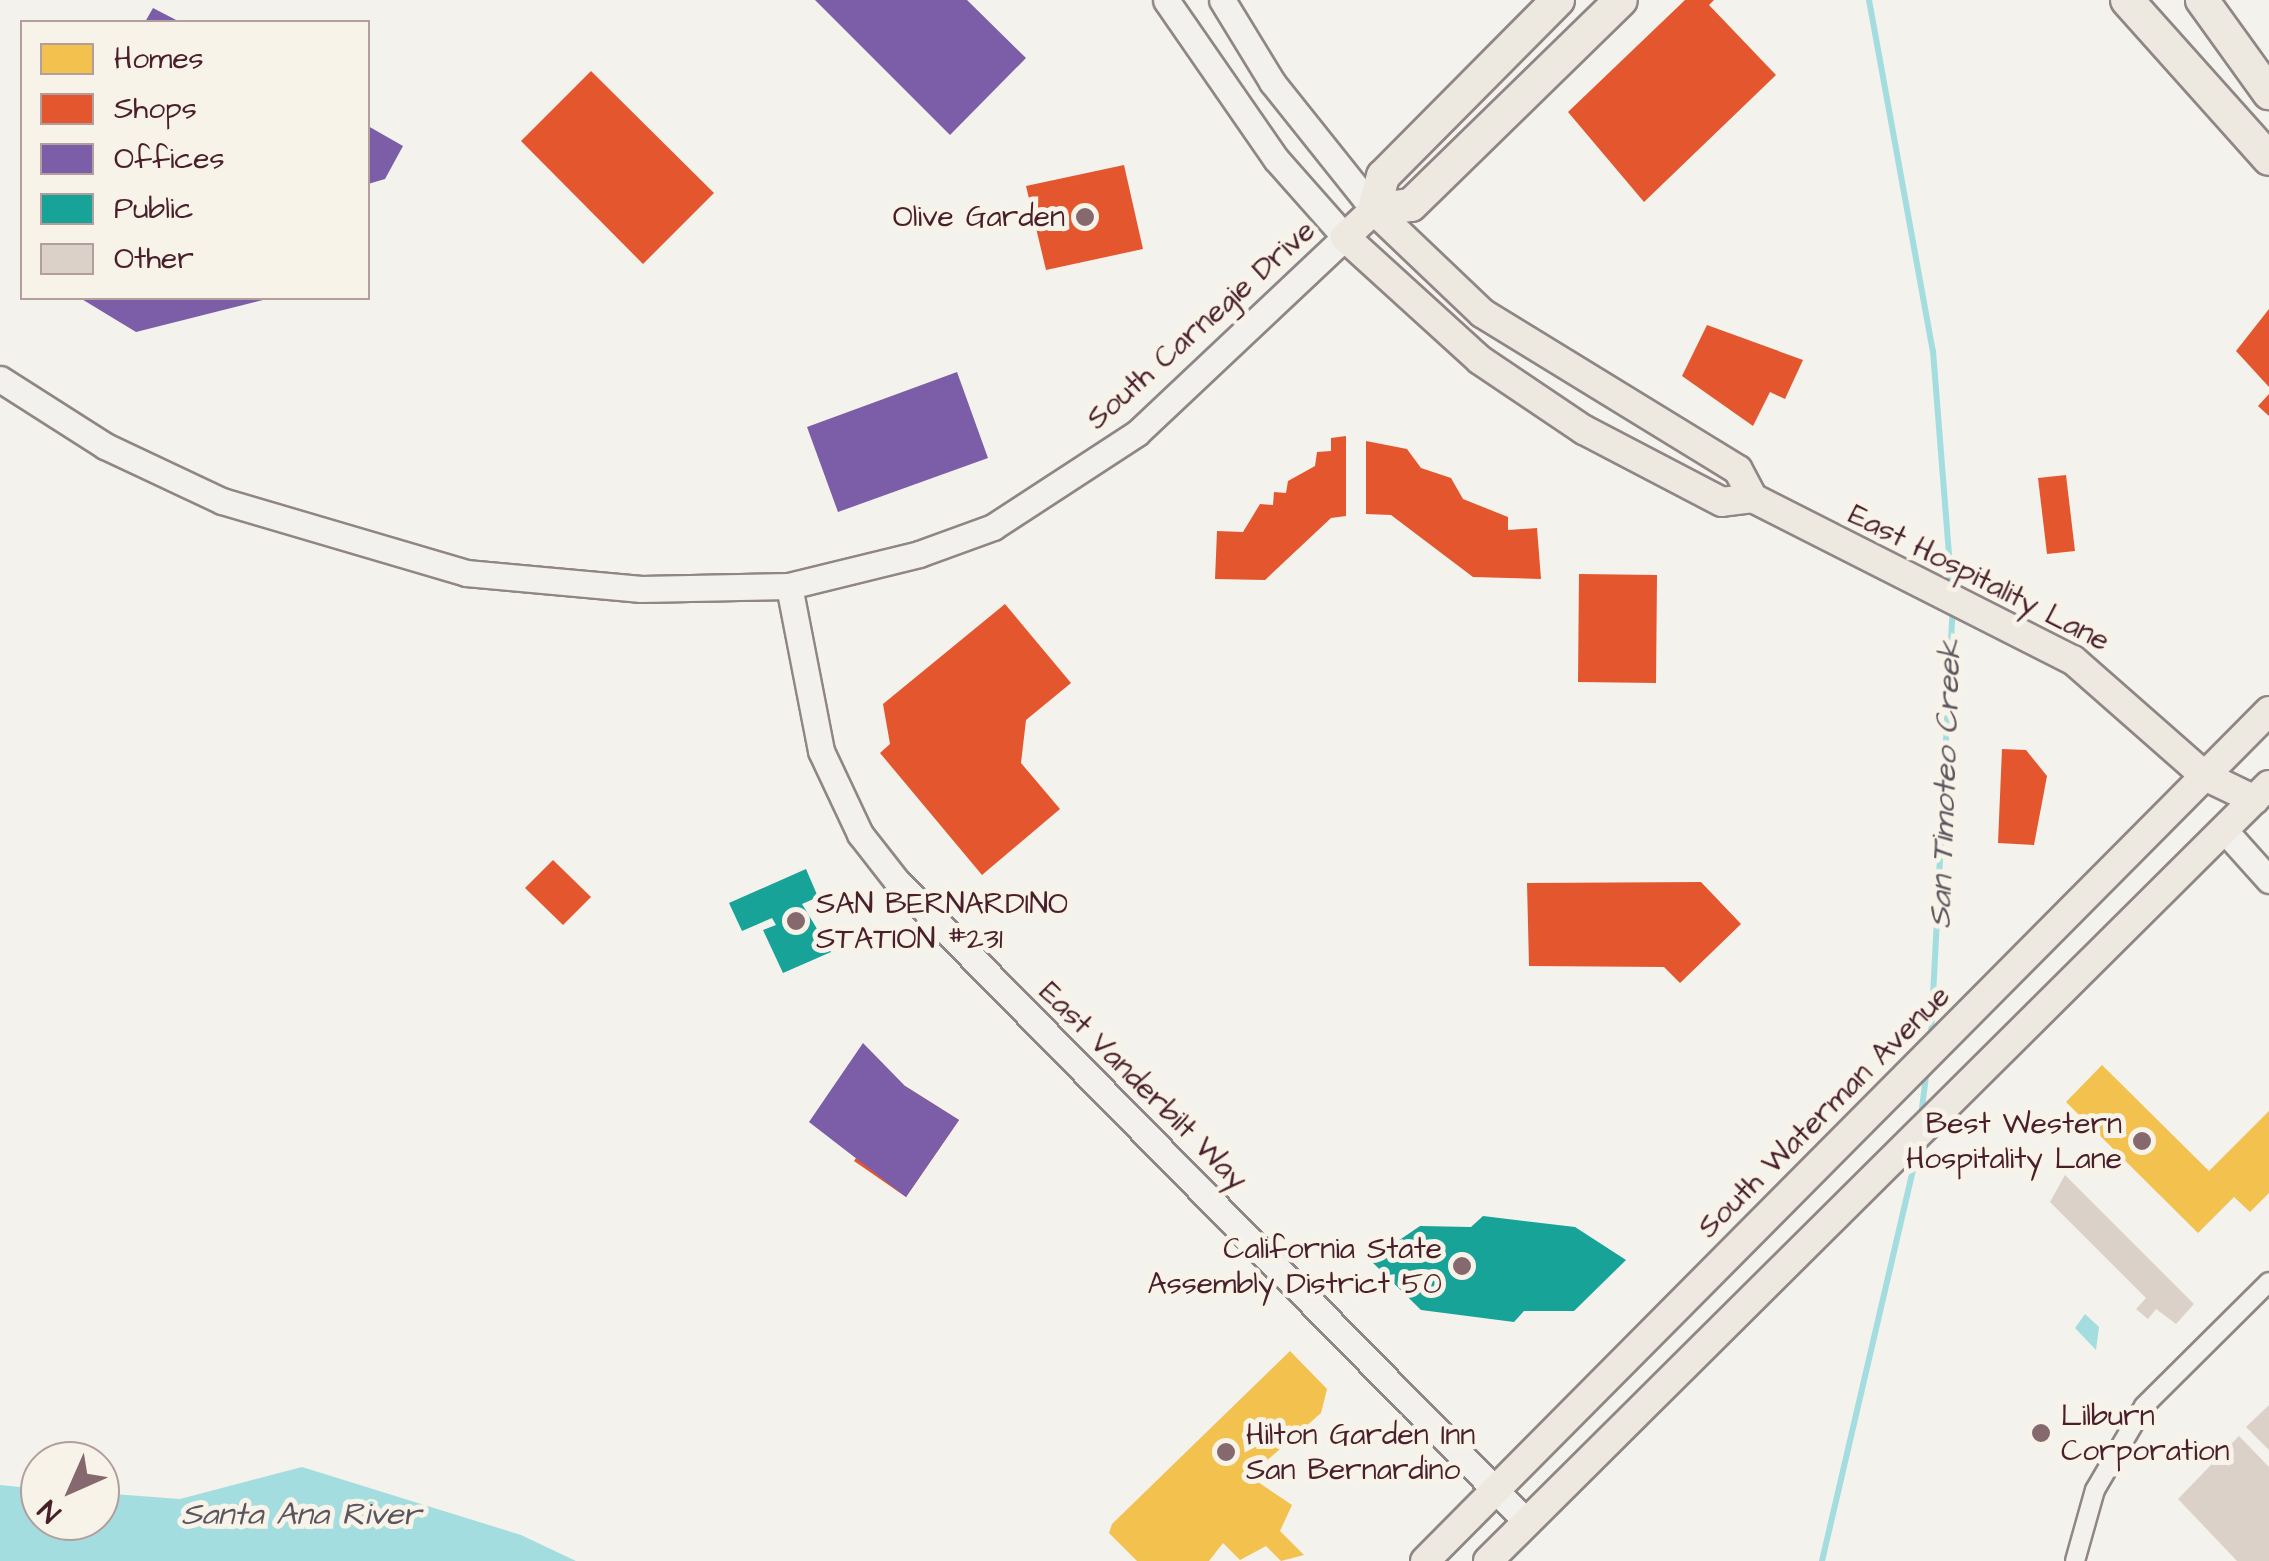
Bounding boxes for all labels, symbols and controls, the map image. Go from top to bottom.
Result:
legend [20,20,370,300]
text: Homes [114,38,204,80]
text: Shops [114,88,197,130]
text: Offices [114,138,225,180]
text: Public [114,188,193,230]
place label: Olive Garden [893,199,1065,235]
marker: Olive Garden [1074,206,1096,228]
street label: South Carnegie Drive [1079,213,1323,437]
text: Other [114,238,194,280]
street label: East Hospitality Lane [1842,497,2116,659]
water label: San Timoteo Creek [1922,639,1970,929]
place label: SAN BERNARDINO STATION #231 [816,886,1068,956]
marker: SAN BERNARDINO STATION #231 [785,910,807,932]
street label: East Vanderbilt Way [1031,974,1255,1198]
street label: South Waterman Avenue [1690,978,1958,1246]
place label: Best Western Hospitality Lane [1906,1106,2122,1176]
marker: Best Western Hospitality Lane [2131,1130,2153,1152]
place label: California State Assembly District 50 [1147,1231,1442,1302]
marker: California State Assembly District 50 [1451,1255,1473,1277]
place label: Lilburn Corporation [2061,1398,2230,1468]
place label: Hilton Garden Inn San Bernardino [1246,1417,1475,1488]
marker: Lilburn Corporation [2030,1422,2052,1444]
north arrow [20,1441,120,1541]
marker: Hilton Garden Inn San Bernardino [1215,1441,1237,1463]
text: N [30,1491,70,1531]
water label: Santa Ana River [181,1496,421,1534]

